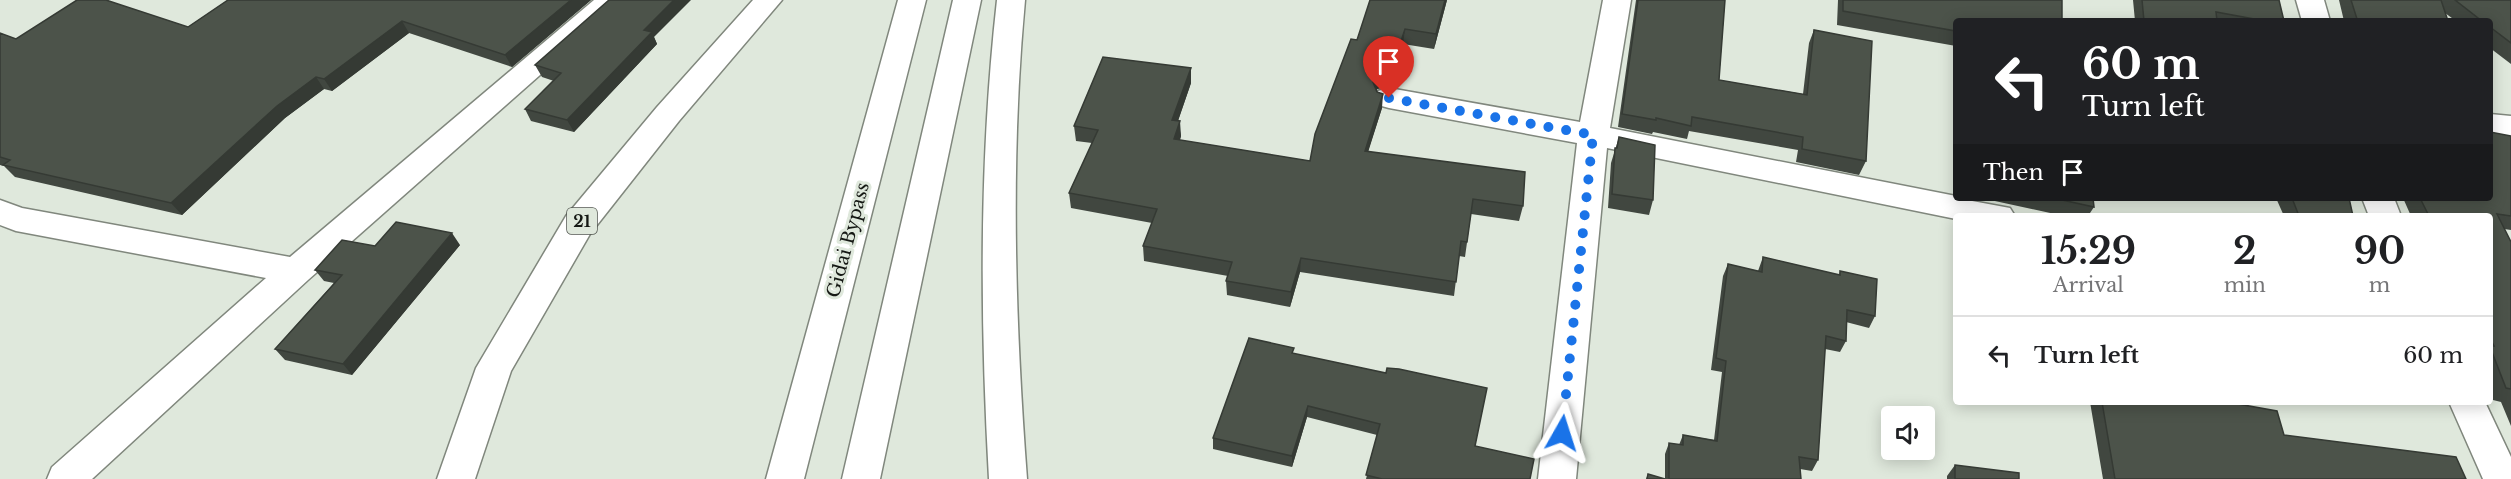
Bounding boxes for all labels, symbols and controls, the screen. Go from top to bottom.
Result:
pin [1363,36,1414,98]
text: 60 m [2082,38,2200,90]
icon: left [1983,42,2061,120]
icon: arrive [1372,45,1405,78]
text: Turn left [2082,90,2205,123]
icon: arrive [2056,156,2089,189]
text: Then [1983,159,2044,186]
street label: Gidai Bypass [822,180,874,300]
road number: 21 [567,208,597,234]
text: 15:29 [2041,229,2136,274]
text: 2 [2233,229,2257,274]
text: 90 [2354,229,2405,274]
text: Arrival [2053,273,2124,297]
text: min [2224,273,2266,297]
text: m [2369,273,2390,297]
icon: left [1983,339,2016,372]
text: Turn left [2034,342,2139,369]
text: 60 m [2403,342,2463,369]
position arrow [1530,401,1594,465]
map controls [1881,406,1935,460]
button: sound [1881,406,1935,460]

